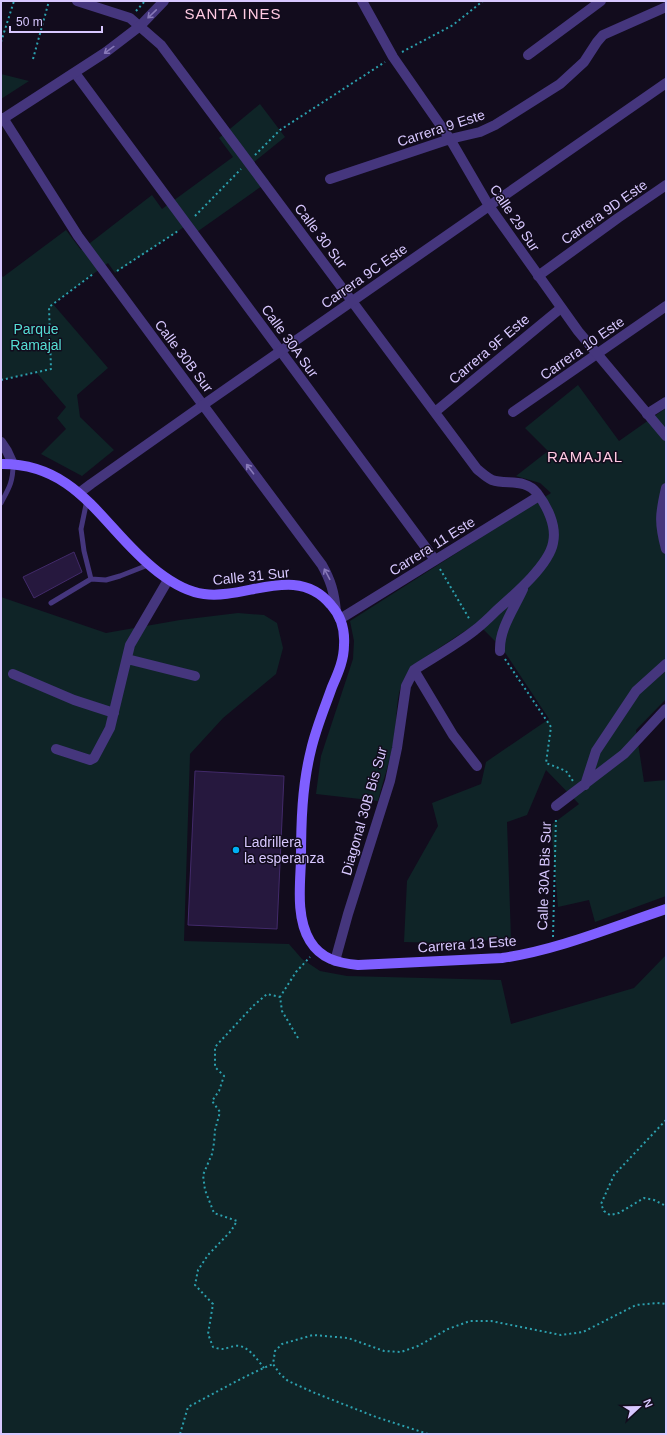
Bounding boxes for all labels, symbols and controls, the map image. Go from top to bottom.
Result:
district label: SANTA INES [184,5,282,22]
scale bar [10,8,102,34]
one-way arrow [147,9,157,18]
text: 50 m [16,15,43,29]
one-way arrow [104,45,115,54]
street label: Carrera 9 Este [395,106,487,150]
street label: Carrera 9D Este [558,176,650,248]
street label: Calle 29 Sur [487,182,543,255]
street label: Calle 30 Sur [291,200,351,272]
street label: Carrera 9C Este [318,240,410,312]
street label: Calle 30A Sur [258,302,322,381]
street label: Carrera 9F Este [446,311,532,387]
street label: Carrera 10 Este [537,313,627,383]
street label: Calle 30B Sur [152,317,217,396]
park label: Parque Ramajal [10,321,62,353]
district label: RAMAJAL [547,448,623,465]
one-way arrow [246,464,254,475]
street label: Carrera 11 Este [386,513,478,579]
street label: Calle 31 Sur [212,564,290,588]
one-way arrow [322,568,330,580]
street label: Diagonal 30B Bis Sur [338,745,390,877]
street label: Calle 30A Bis Sur [534,821,554,931]
place label: Ladrillera la esperanza [244,834,324,866]
marker: Ladrillera la esperanza [231,845,241,855]
street label: Carrera 13 Este [417,933,517,955]
north arrow [619,1387,659,1427]
text: N [641,1397,655,1409]

